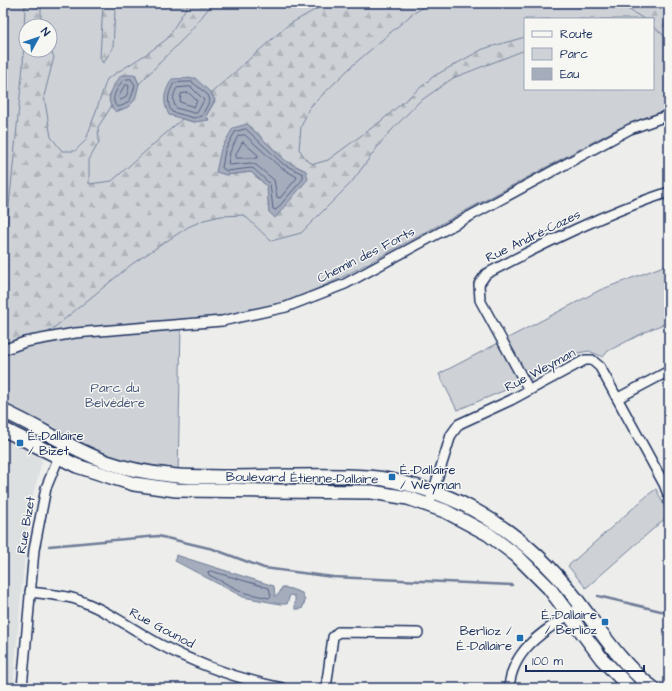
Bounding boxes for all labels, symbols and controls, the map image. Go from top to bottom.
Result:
north arrow [18,18,58,58]
legend [524,18,654,90]
text: N [37,24,53,39]
text: Route [560,26,593,43]
text: Parc [560,46,588,63]
text: Eau [560,66,579,83]
street label: Rue André-Cazes [482,205,584,267]
street label: Chemin des Forts [314,222,418,287]
street label: Rue Weyman [501,344,579,397]
park label: Parc du Belvédère [85,379,145,412]
place label: É.-Dallaire / Bizet [28,427,83,460]
marker: É.-Dallaire / Bizet [15,438,25,448]
place label: É.-Dallaire / Weyman [400,461,461,495]
street label: Boulevard Étienne-Dallaire [226,468,378,488]
marker: É.-Dallaire / Weyman [387,472,397,482]
street label: Rue Bizet [12,494,40,555]
street label: Rue Gounod [126,603,198,653]
place label: É.-Dallaire / Berlioz [542,606,598,639]
marker: É.-Dallaire / Berlioz [600,617,610,627]
place label: Berlioz / É.-Dallaire [457,622,512,655]
marker: Berlioz / É.-Dallaire [515,633,525,643]
scale bar [526,647,644,673]
text: 100 m [532,653,563,670]

